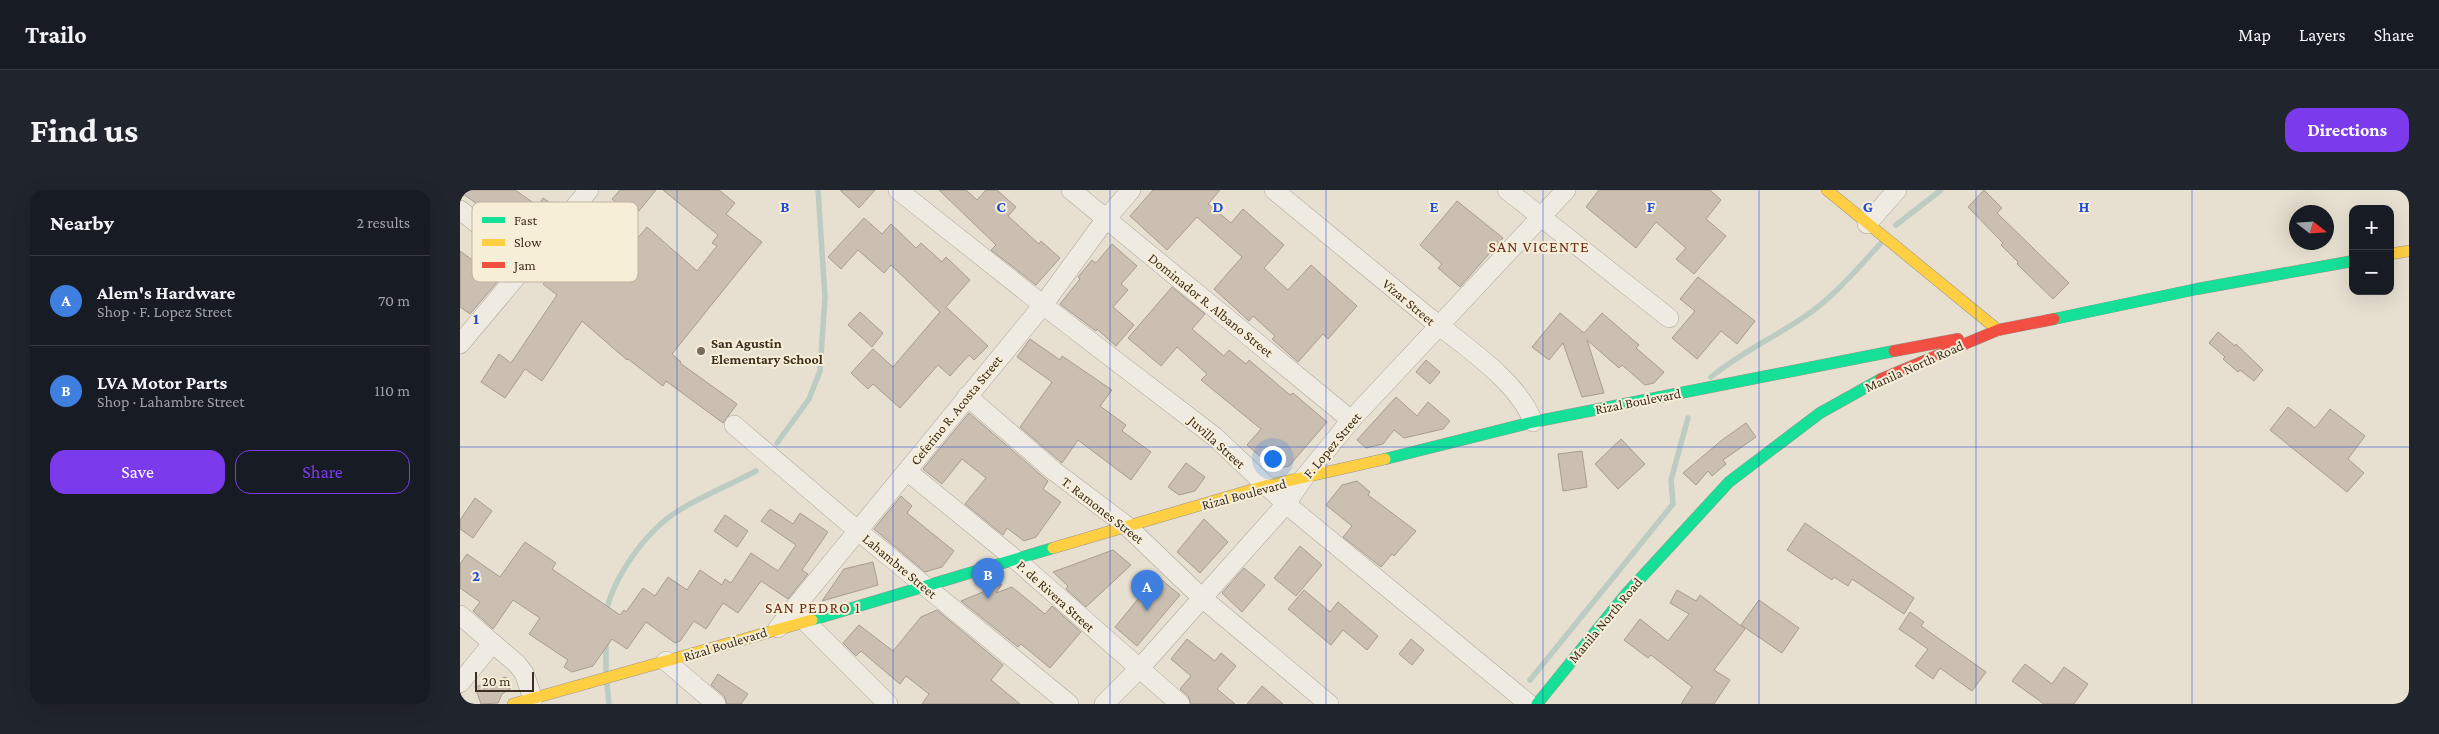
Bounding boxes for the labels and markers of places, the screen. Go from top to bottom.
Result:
place label: San Agustin Elementary School [711,335,823,367]
marker: San Agustin Elementary School [695,345,707,357]
pin: B [972,558,1004,599]
pin: A [1131,570,1163,611]

